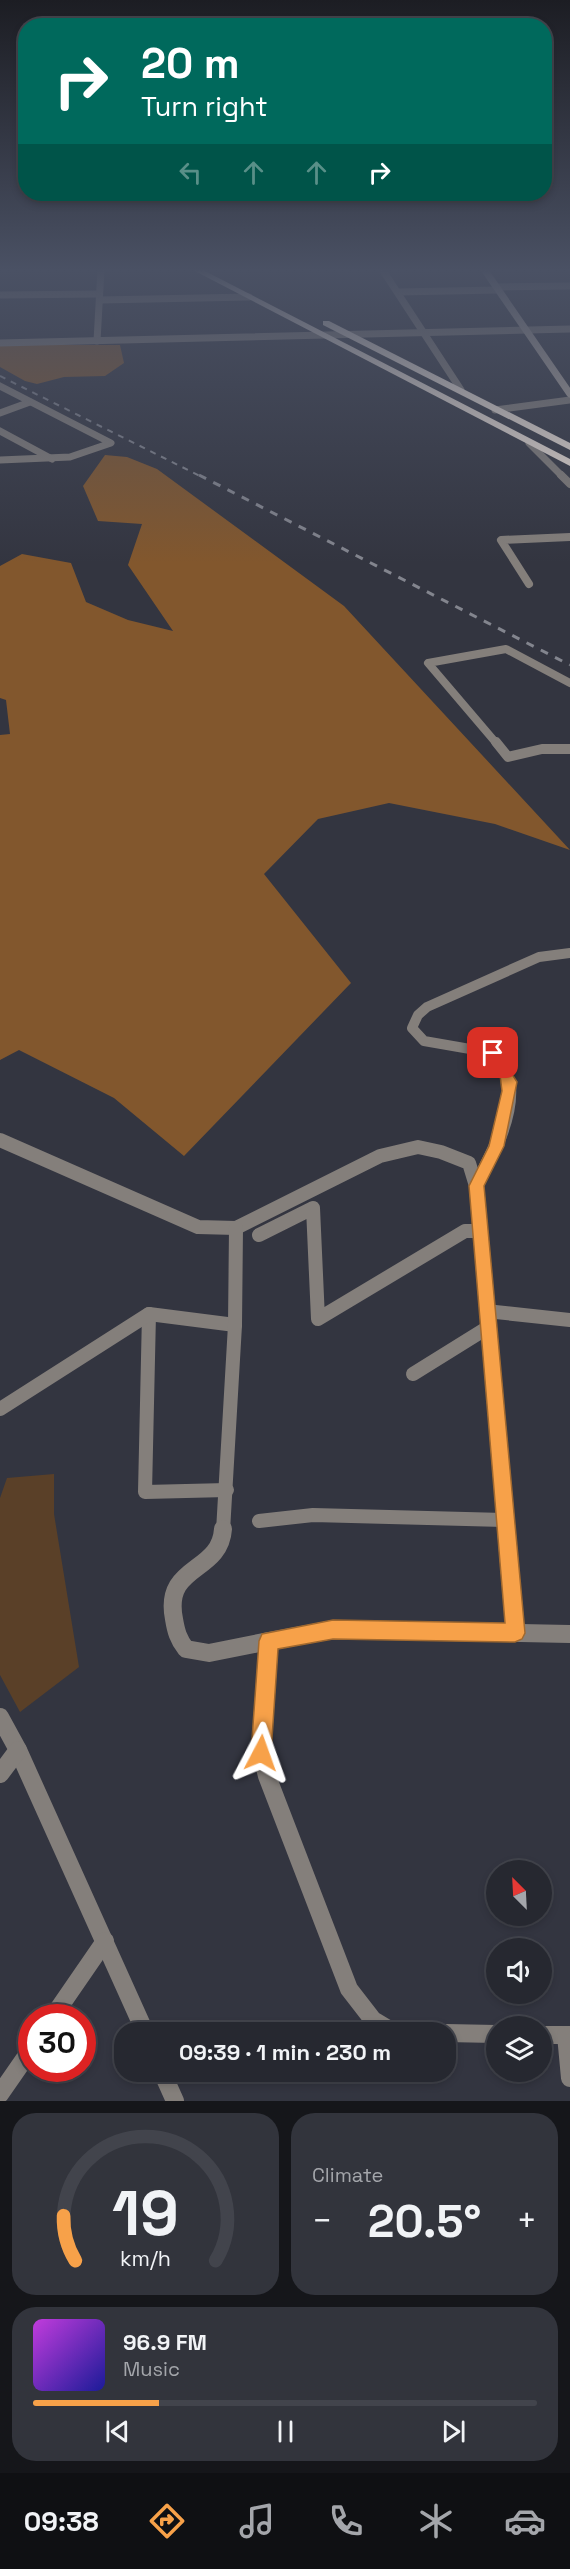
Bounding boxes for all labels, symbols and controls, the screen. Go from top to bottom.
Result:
text: 20 m [141,37,240,90]
icon: right [42,42,120,120]
text: Turn right [141,89,268,124]
icon: left [174,156,207,189]
icon: ahead [237,156,270,189]
icon: ahead [300,156,333,189]
icon: right [363,156,396,189]
pin [467,1027,518,1078]
icon: arrive [476,1036,509,1069]
position arrow [229,1721,293,1785]
north arrow [486,1860,552,1926]
map controls [486,1860,552,2082]
button: sound [486,1938,552,2004]
speed limit sign: 30 [18,2004,96,2082]
button: layers [486,2016,552,2082]
text: 09:39 · 1 min · 230 m [179,2038,391,2066]
text: Climate [312,2162,383,2188]
text: 19 [112,2174,179,2253]
text: 20.5° [368,2193,481,2250]
text: − [312,2200,332,2242]
text: + [517,2200,537,2242]
text: km/h [120,2245,171,2272]
text: 96.9 FM [123,2328,207,2356]
text: Music [123,2356,180,2382]
icon: previous [101,2415,134,2448]
icon: pause [269,2415,302,2448]
icon: next [437,2415,470,2448]
icon: directions [146,2500,188,2542]
icon: music [236,2500,278,2542]
icon: phone [325,2500,367,2542]
icon: climate [415,2500,457,2542]
icon: car [504,2500,546,2542]
text: 09:38 [24,2504,99,2539]

